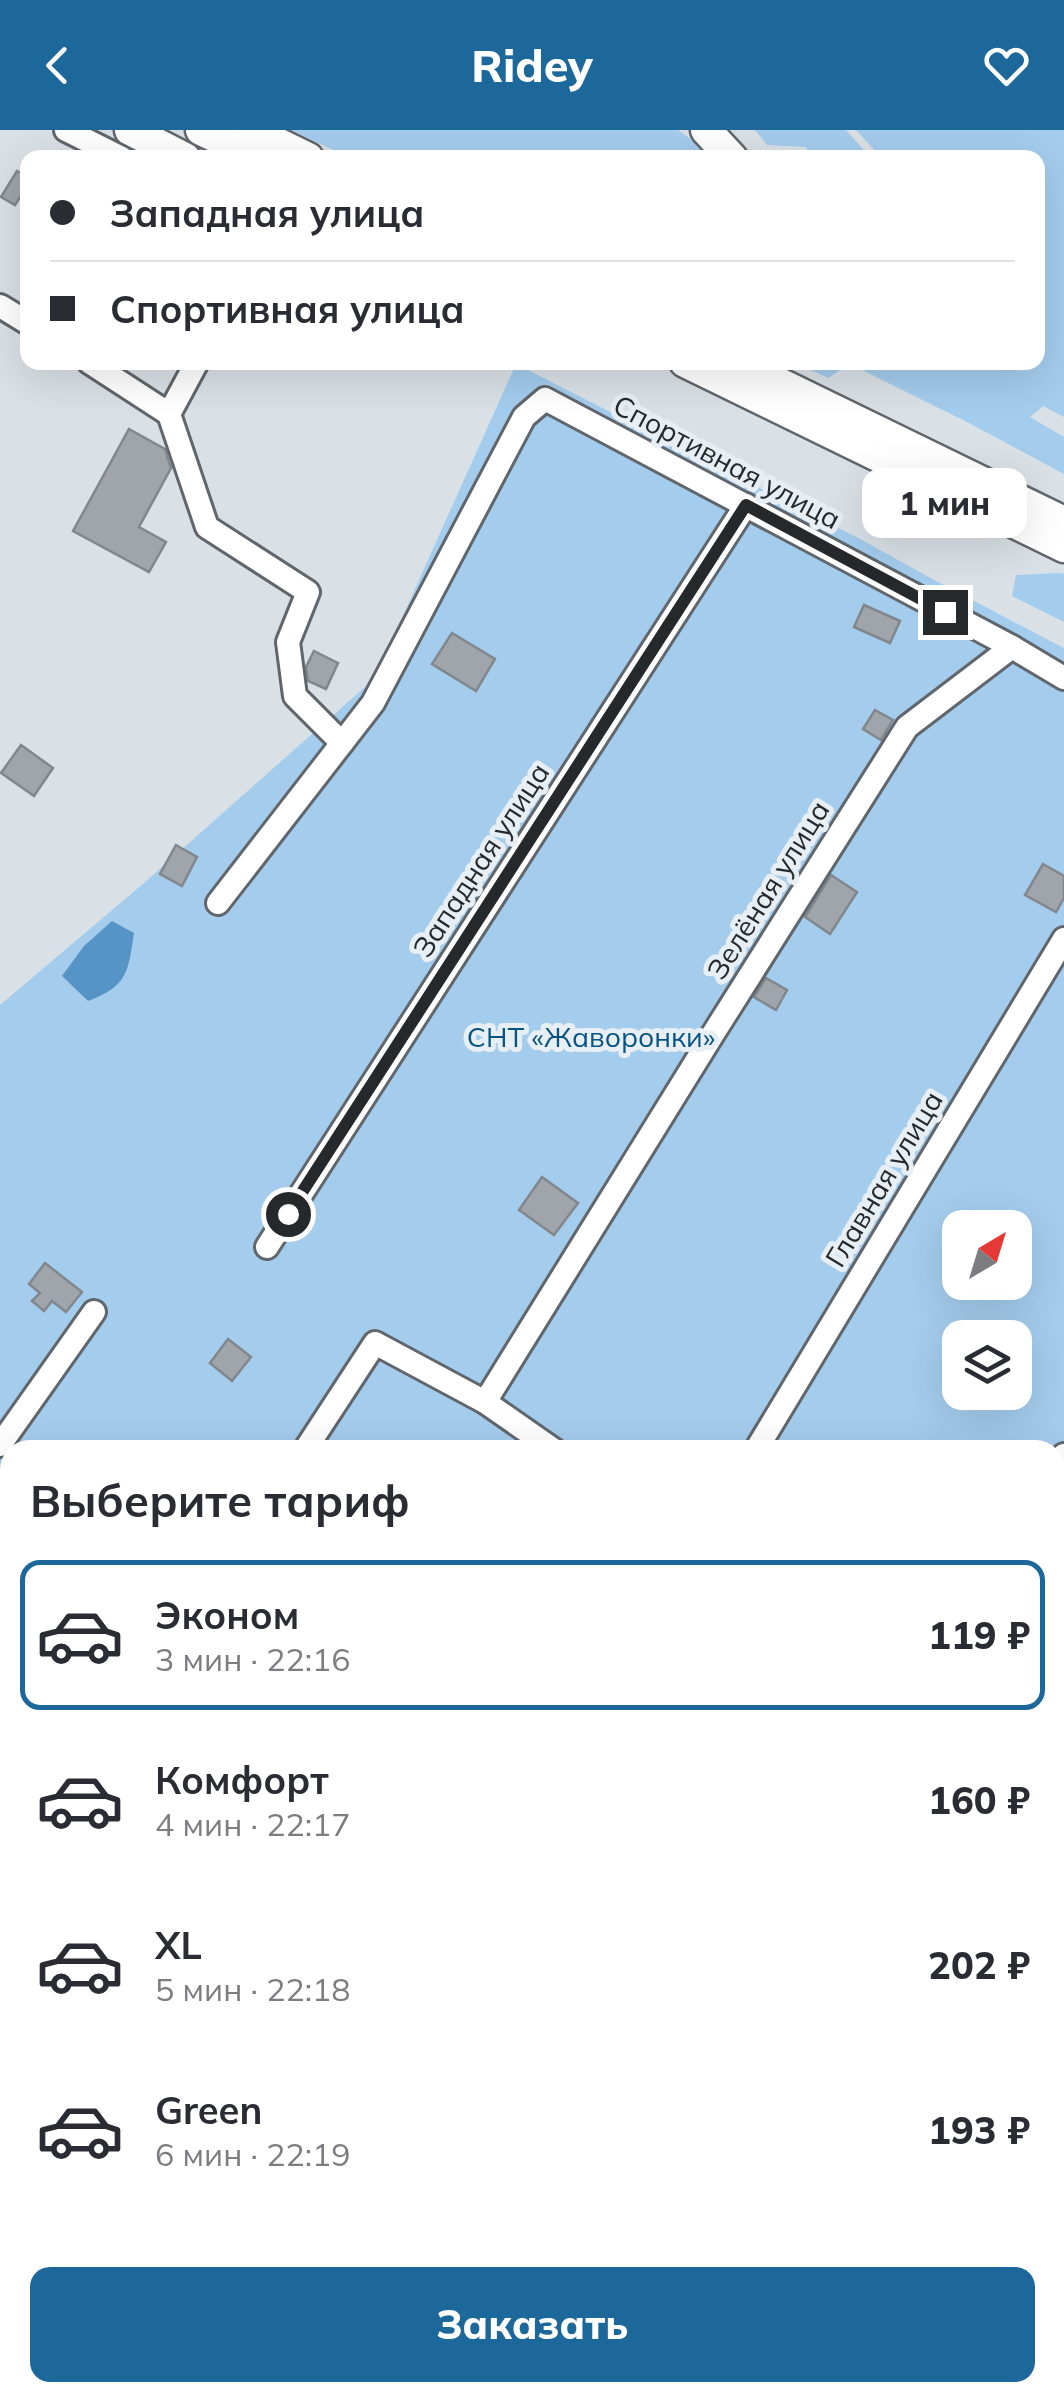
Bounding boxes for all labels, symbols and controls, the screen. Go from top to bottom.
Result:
text: Ridey [471,37,593,93]
icon: back [30,38,85,93]
icon: heart [979,38,1034,93]
text: Западная улица [110,189,424,237]
text: Спортивная улица [110,285,465,333]
street label: Спортивная улица [608,387,847,536]
callout: 1 мин [862,467,1028,537]
text: 1 мин [899,483,990,523]
route end [923,590,968,635]
street label: Западная улица [405,756,556,963]
street label: Зелёная улица [699,794,836,985]
park label: СНТ «Жаворонки» [467,1019,715,1054]
street label: Главная улица [817,1085,950,1273]
route start [266,1192,311,1237]
north arrow [942,1210,1032,1300]
map controls [942,1210,1032,1410]
button: layers [942,1320,1032,1410]
text: Выберите тариф [30,1472,410,1528]
icon: car [35,1590,125,1680]
text: Эконом [155,1591,299,1639]
text: 119 ₽ [928,1611,1030,1659]
text: 3 мин · 22:16 [155,1639,350,1679]
icon: car [35,1755,125,1845]
text: Комфорт [155,1756,329,1804]
text: 160 ₽ [928,1776,1030,1824]
text: 4 мин · 22:17 [155,1804,350,1844]
icon: car [35,1920,125,2010]
text: XL [155,1921,202,1969]
text: 202 ₽ [928,1941,1030,1989]
text: 5 мин · 22:18 [155,1969,350,2009]
icon: car [35,2085,125,2175]
text: Green [155,2086,262,2134]
text: 193 ₽ [928,2106,1030,2154]
text: 6 мин · 22:19 [155,2134,350,2174]
button: Заказать [30,2267,1035,2382]

